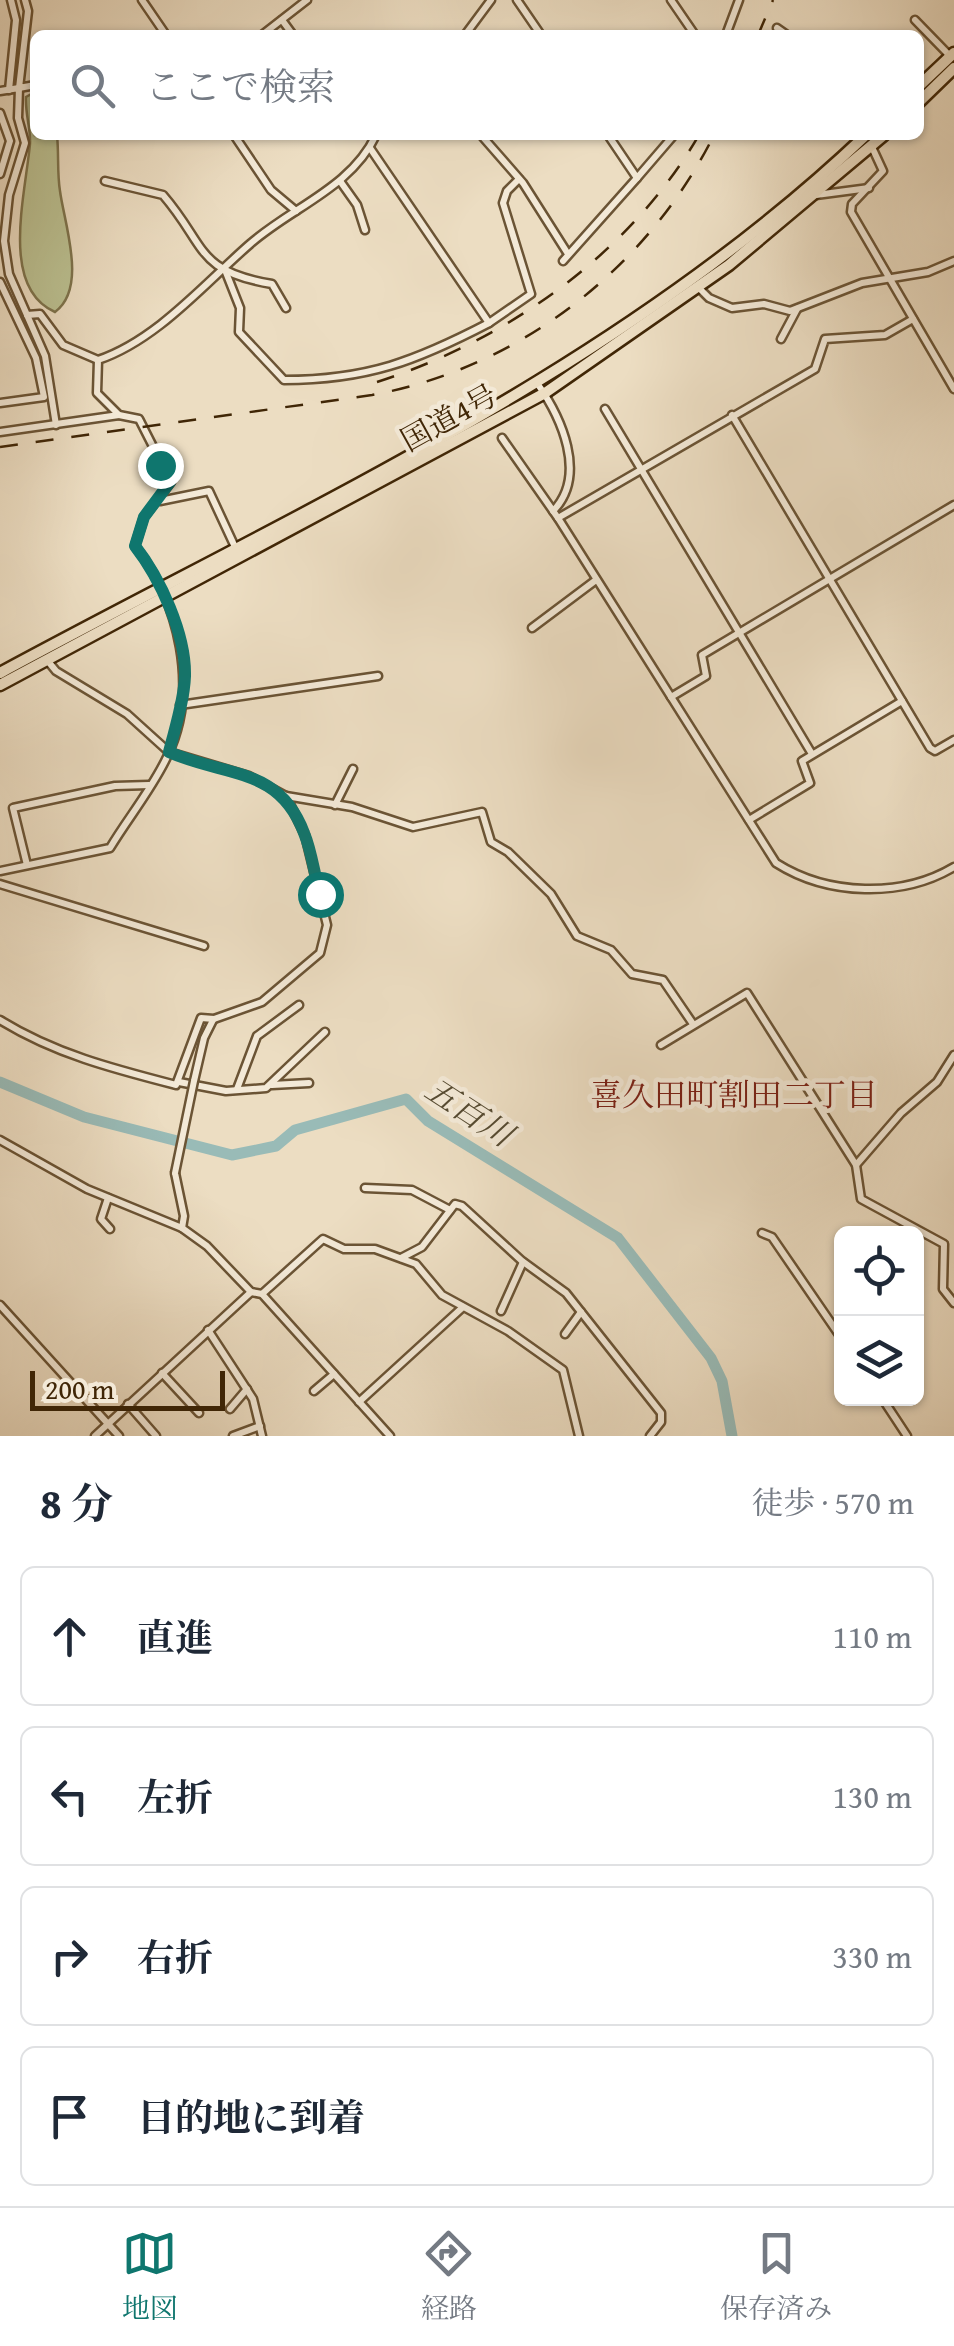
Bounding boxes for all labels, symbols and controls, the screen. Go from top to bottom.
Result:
search box [30,30,924,140]
icon: search [65,58,120,113]
text: ここで検索 [145,58,335,114]
street label: 国道4号 [392,373,505,462]
route end [138,443,184,489]
route start [298,872,344,918]
water label: 五百川 [416,1066,525,1159]
district label: 喜久田町割田二丁目 [590,1071,878,1118]
map controls [834,1226,924,1406]
button: locate [834,1226,924,1316]
button: layers [834,1316,924,1406]
scale bar [30,1366,225,1410]
text: 200 m [45,1368,114,1409]
text: 8 分 [40,1472,113,1533]
text: 徒歩 · 570 m [751,1479,914,1526]
icon: ahead [42,1609,97,1664]
text: 直進 [137,1609,213,1665]
text: 110 m [833,1613,912,1660]
icon: left [42,1769,97,1824]
text: 左折 [137,1769,213,1825]
text: 130 m [833,1773,912,1820]
icon: right [42,1929,97,1984]
text: 右折 [137,1929,213,1985]
text: 330 m [833,1933,912,1980]
icon: arrive [42,2089,97,2144]
text: 目的地に到着 [137,2089,365,2145]
tab: 地図 [122,2226,178,2328]
tab: 経路 [421,2226,477,2328]
tab: 保存済み [720,2226,832,2328]

